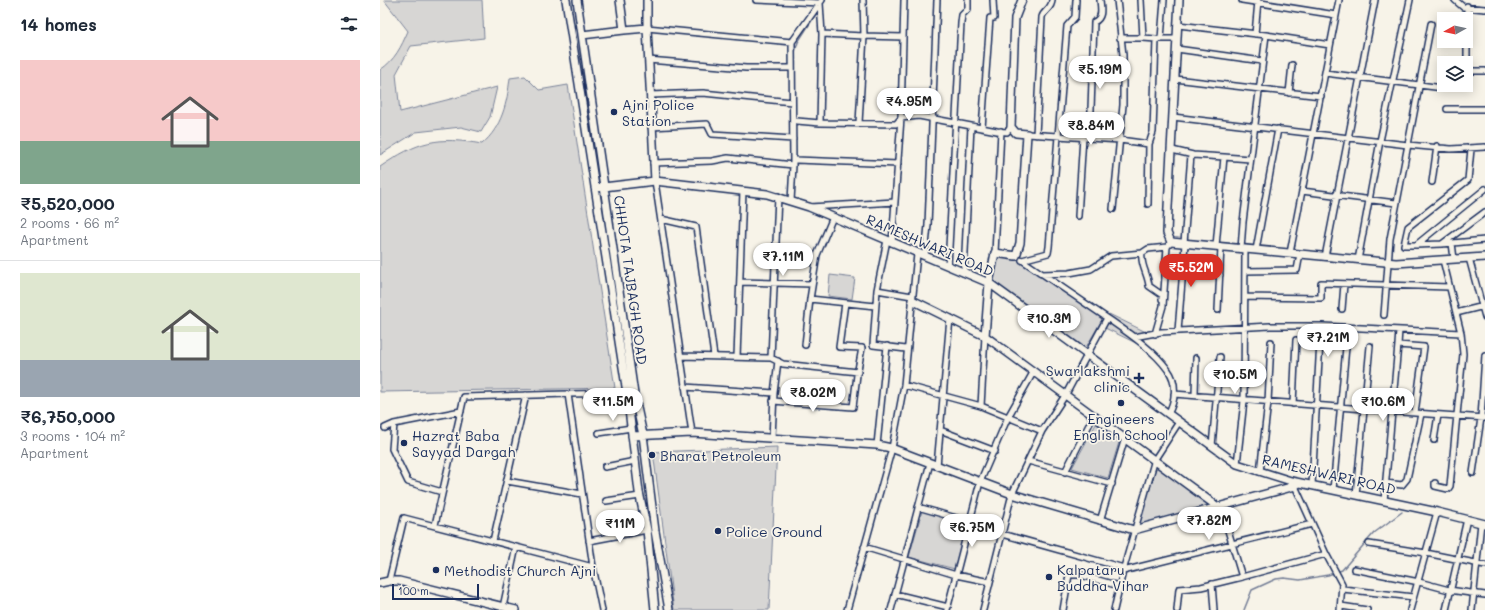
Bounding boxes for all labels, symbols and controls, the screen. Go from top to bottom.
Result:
north arrow [1437,12,1473,48]
map controls [1437,12,1473,92]
text: 14 homes [20,13,97,35]
icon: filters [338,13,360,35]
pin: ₹5.19M [1067,56,1133,90]
button: layers [1437,56,1473,92]
text: ₹5.19M [1078,60,1122,77]
icon: home [154,86,226,158]
pin: ₹4.95M [876,88,942,122]
text: ₹4.95M [886,92,932,109]
place label: Ajni Police Station [622,95,694,130]
marker: Ajni Police Station [609,107,619,117]
pin: ₹8.84M [1058,112,1124,146]
text: ₹8.84M [1067,116,1115,133]
text: ₹5,520,000 [20,192,115,214]
street label: CHHOTA TAJBAGH ROAD [610,194,652,366]
street label: RAMESHWARI ROAD [863,210,997,280]
text: 2 rooms · 66 m² [20,214,119,231]
text: Apartment [20,231,89,248]
pin: ₹7.11M [750,243,816,277]
text: ₹7.11M [762,247,804,264]
pin: ₹5.52M [1158,254,1224,288]
text: ₹5.52M [1168,258,1214,275]
icon: home [154,299,226,371]
pin: ₹10.3M [1016,305,1082,339]
text: ₹10.3M [1026,309,1072,326]
pin: ₹7.21M [1295,324,1361,358]
text: ₹7.21M [1306,328,1350,345]
place label: Swarlakshmi clinic [1046,361,1130,396]
pin: ₹10.5M [1202,361,1268,395]
text: ₹10.5M [1213,365,1257,382]
marker: Swarlakshmi clinic [1133,372,1145,384]
pin: ₹8.02M [780,379,846,413]
text: ₹8.02M [790,383,836,400]
pin: ₹11.5M [580,388,646,422]
pin: ₹10.6M [1350,388,1416,422]
text: ₹11.5M [592,392,634,409]
text: ₹10.6M [1360,392,1406,409]
marker: Engineers English School [1116,398,1126,408]
text: ₹6,750,000 [20,405,115,427]
place label: Engineers English School [1073,409,1169,444]
place label: Hazrat Baba Sayyad Dargah [412,426,516,461]
text: 3 rooms · 104 m² [20,427,125,444]
marker: Hazrat Baba Sayyad Dargah [399,438,409,448]
text: Apartment [20,444,89,461]
place label: Bharat Petroleum [660,446,781,465]
street label: RAMESHWARI ROAD [1260,449,1398,499]
marker: Bharat Petroleum [647,450,657,460]
pin: ₹7.82M [1176,507,1242,541]
pin: ₹11M [596,510,644,544]
text: ₹7.82M [1186,511,1232,528]
text: ₹11M [605,514,635,531]
pin: ₹6.75M [939,514,1005,548]
text: ₹6.75M [949,518,995,535]
place label: Police Ground [726,522,822,541]
marker: Police Ground [713,526,723,536]
place label: Kalpataru Buddha Vihar [1057,560,1149,595]
place label: Methodist Church Ajni [444,561,596,580]
marker: Methodist Church Ajni [431,565,441,575]
marker: Kalpataru Buddha Vihar [1044,572,1054,582]
scale bar [392,582,479,601]
text: 100 m [398,583,429,598]

